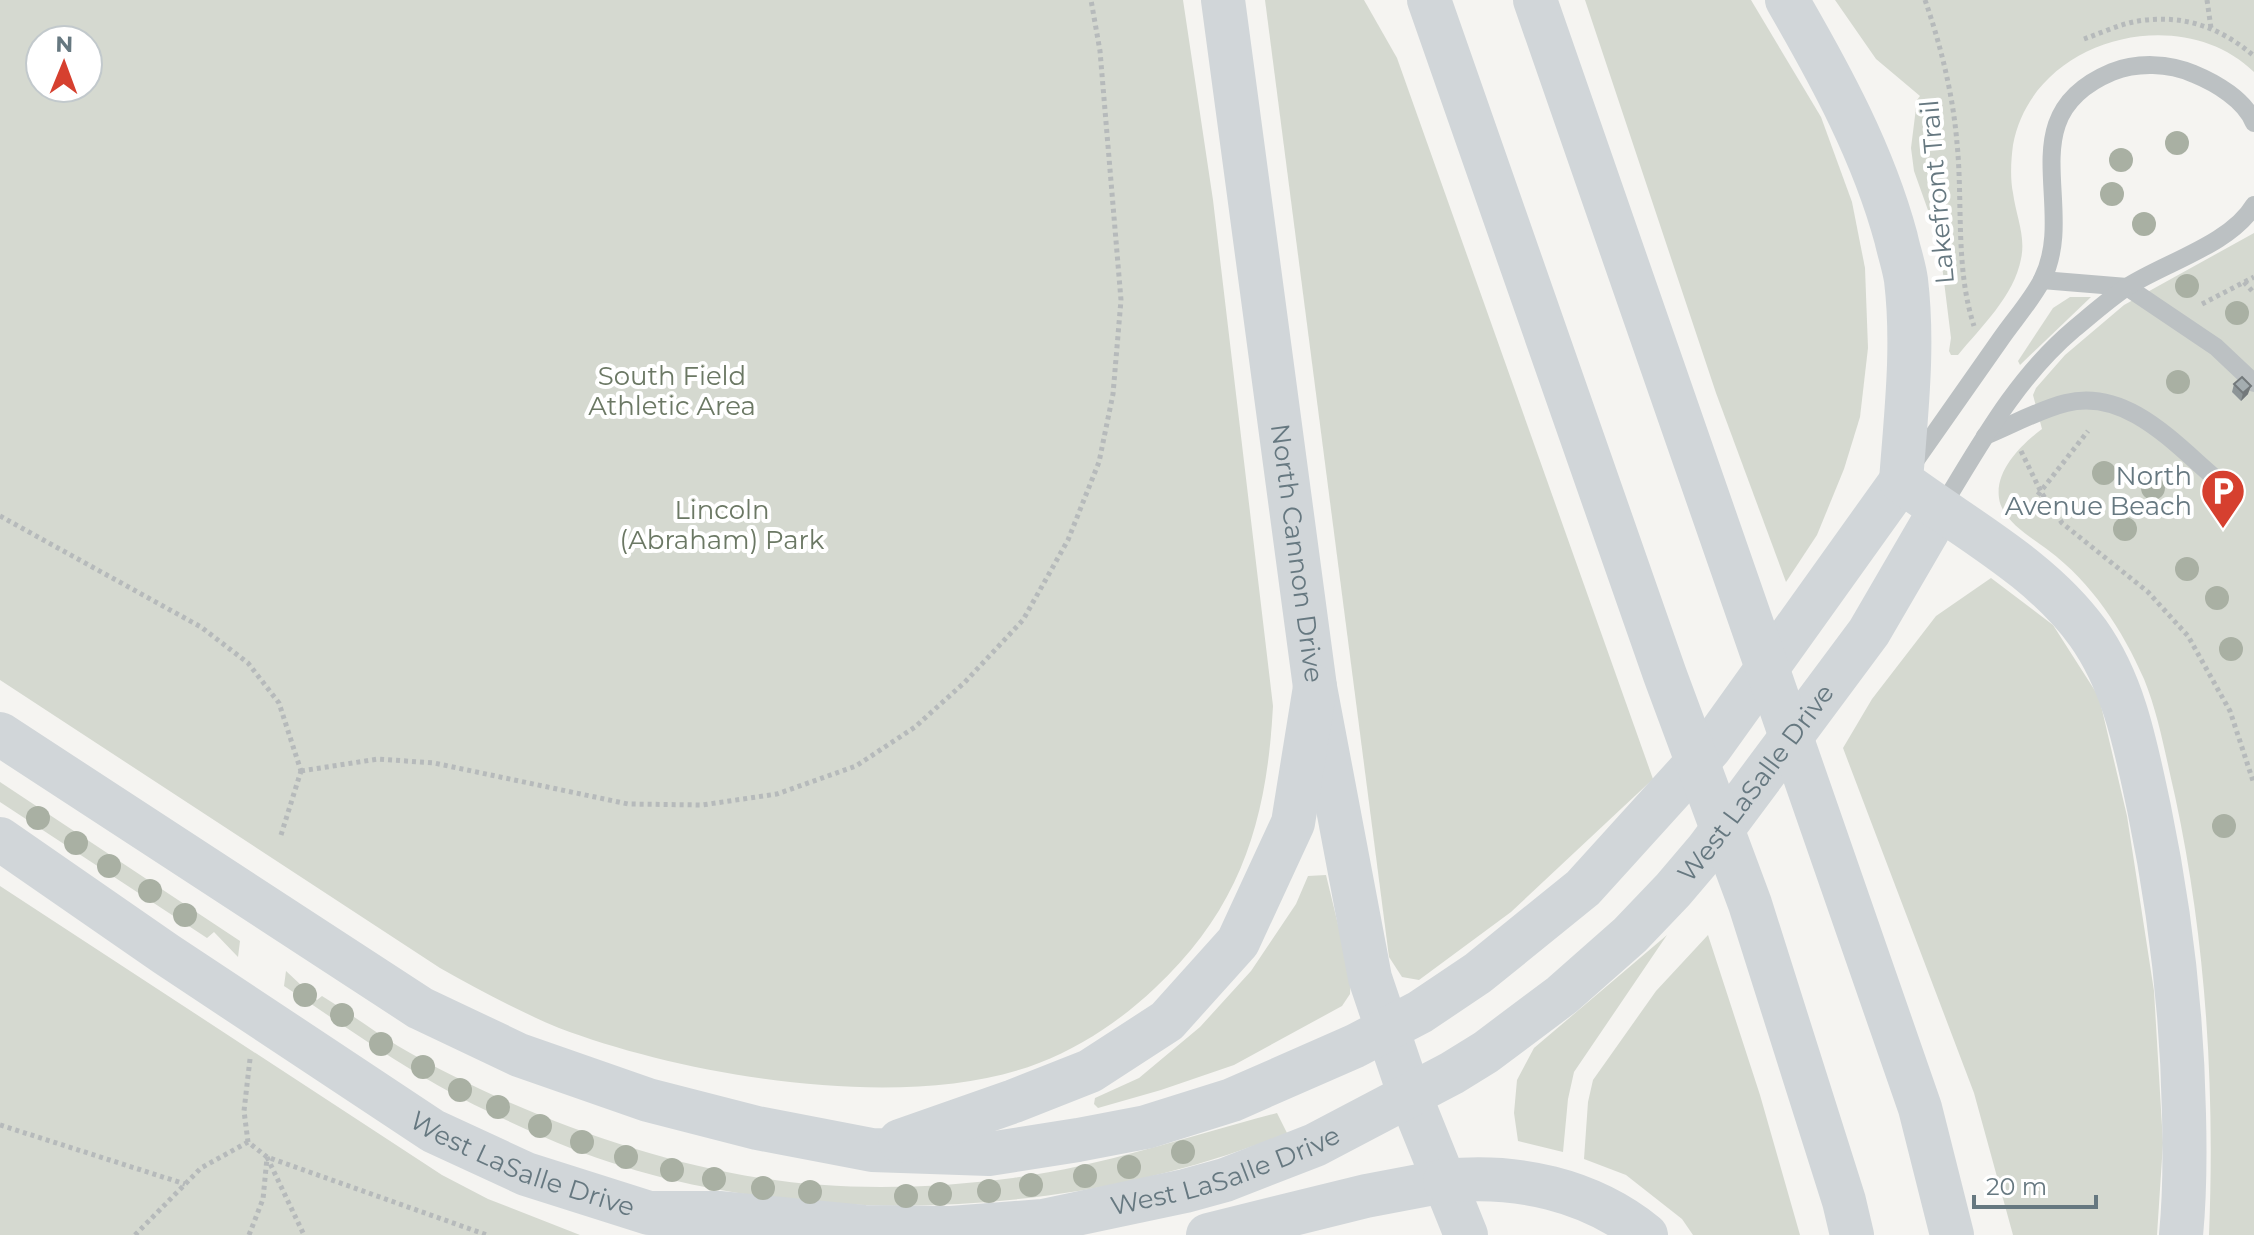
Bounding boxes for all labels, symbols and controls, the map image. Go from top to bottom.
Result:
north arrow [24,24,104,104]
text: N [55,31,73,58]
street label: Lakefront Trail [1913,99,1961,285]
park label: South Field Athletic Area [588,360,756,422]
street label: North Cannon Drive [1264,422,1330,684]
place label: North Avenue Beach [2005,460,2192,522]
parking icon: North Avenue Beach [2199,467,2247,530]
park label: Lincoln (Abraham) Park [620,494,825,556]
street label: West LaSalle Drive [1671,678,1841,889]
street label: West LaSalle Drive [404,1104,639,1223]
street label: West LaSalle Drive [1107,1119,1346,1222]
scale bar [1974,1159,2096,1209]
text: 20 m [1986,1172,2047,1201]

